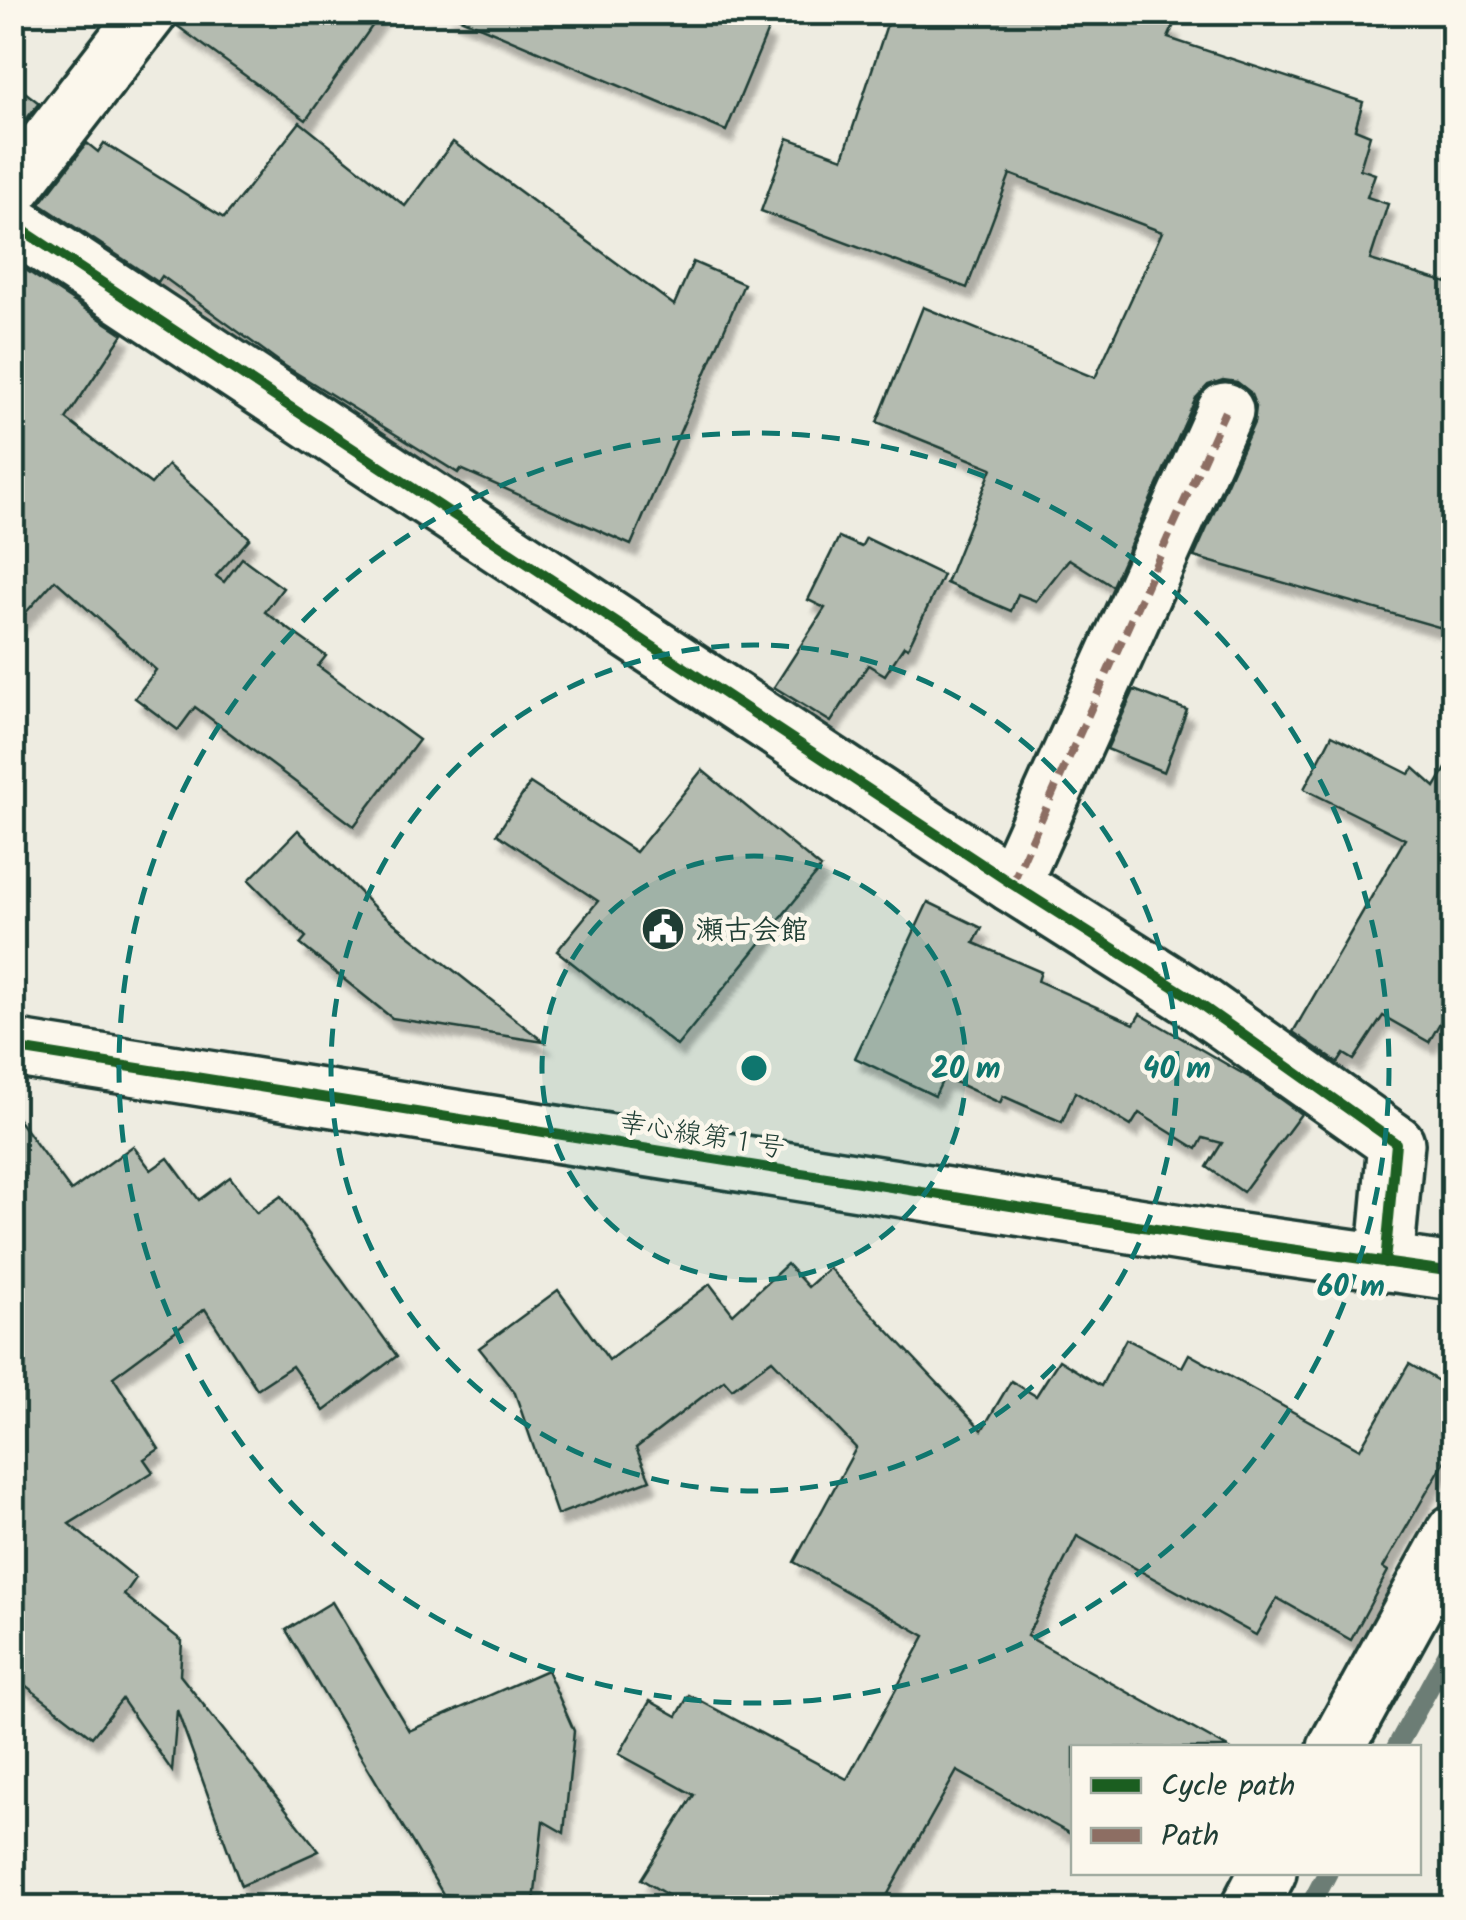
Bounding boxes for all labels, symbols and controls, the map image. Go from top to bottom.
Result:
public building icon: 瀬古会館 [640,906,686,952]
place label: 瀬古会館 [696,909,808,954]
text: 20 m [932,1046,1001,1094]
text: 40 m [1143,1046,1211,1094]
centre of rings [736,1050,772,1086]
street label: 幸心線第１号 [615,1101,788,1172]
text: 60 m [1317,1264,1385,1312]
legend [1071,1745,1421,1875]
text: Cycle path [1161,1763,1295,1811]
text: Path [1161,1813,1219,1861]

